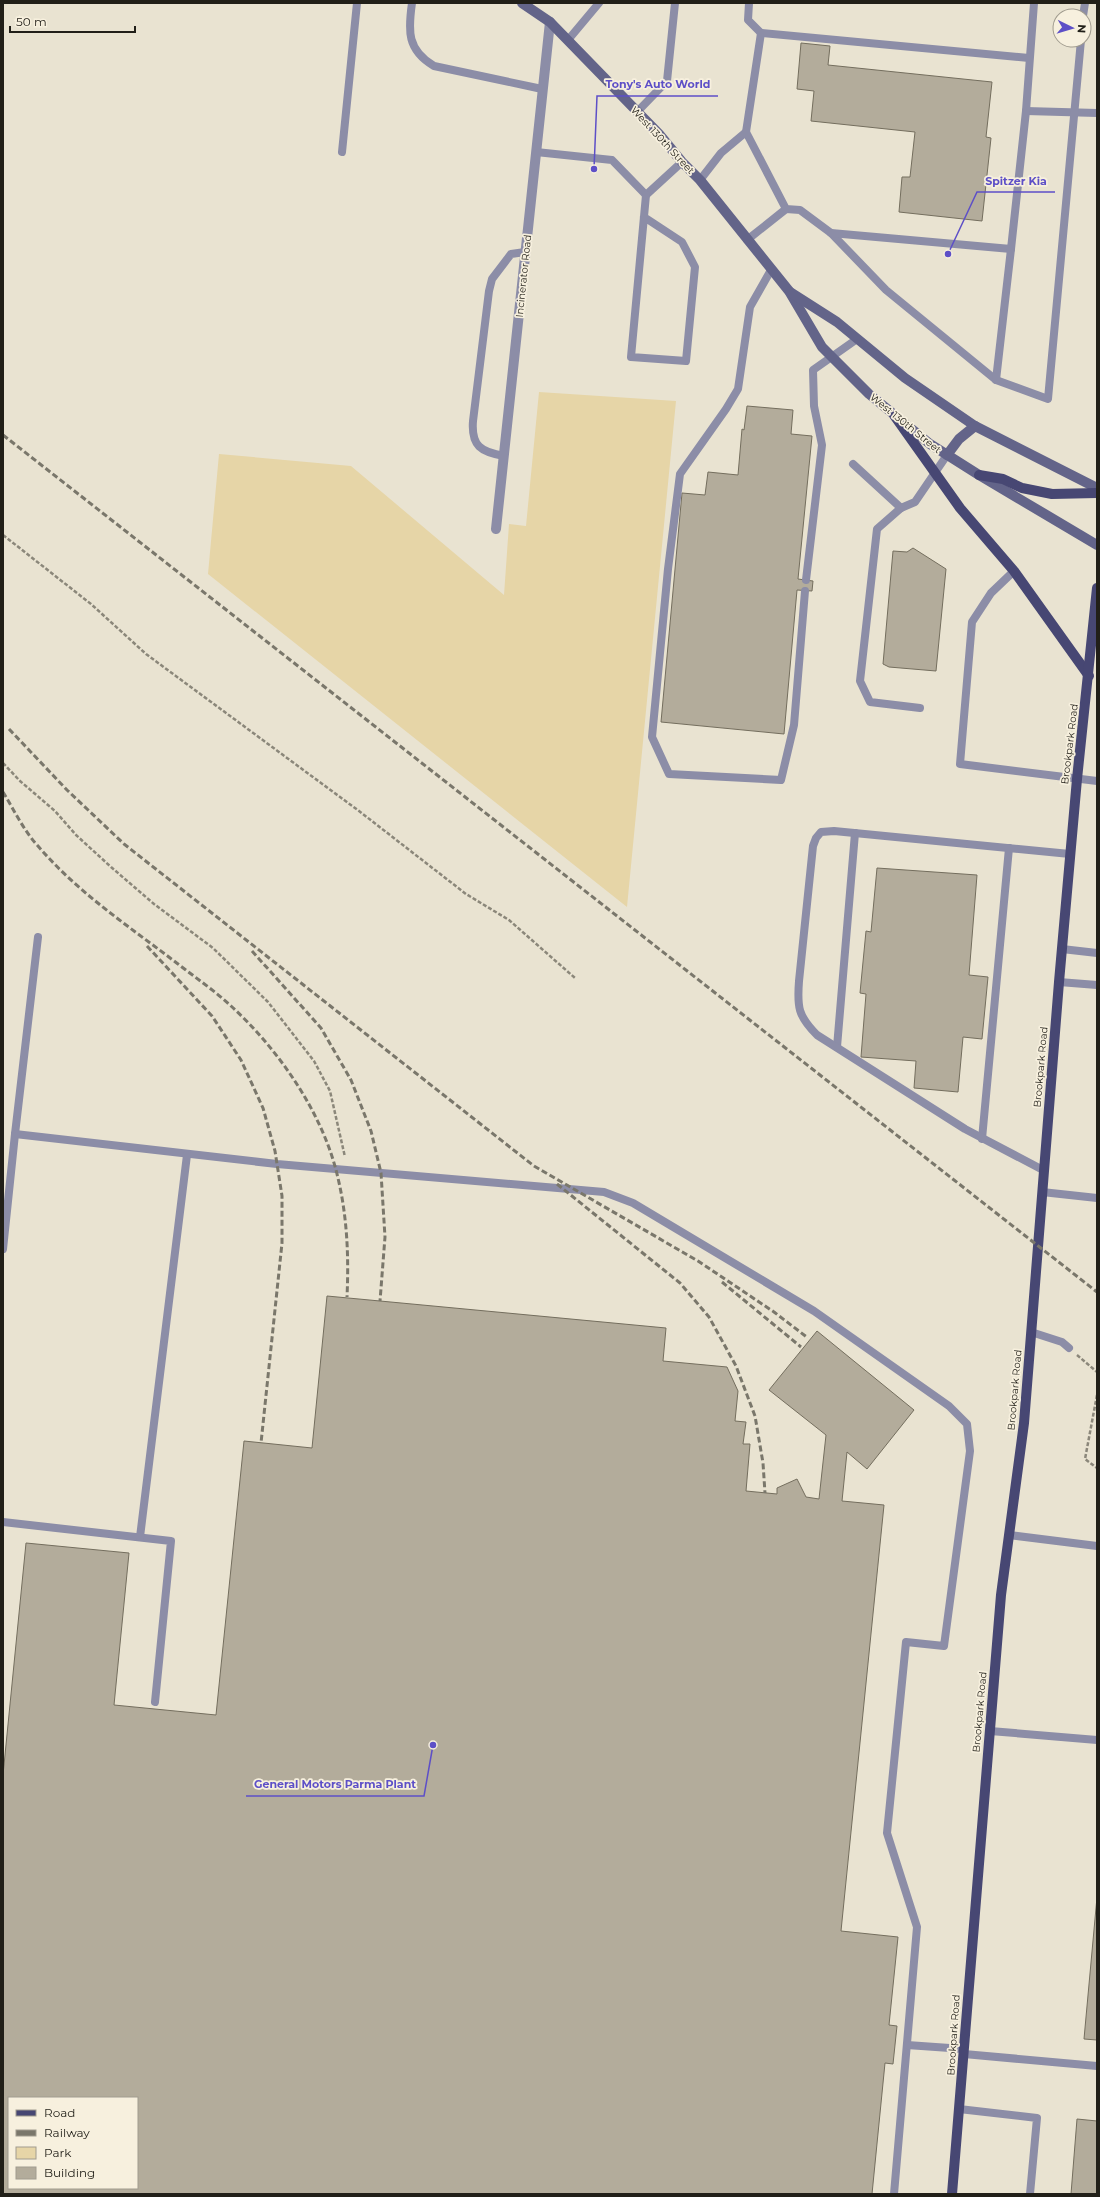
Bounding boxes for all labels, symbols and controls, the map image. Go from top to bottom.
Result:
scale bar [10,8,135,34]
north arrow [1052,8,1092,48]
text: 50 m [16,14,47,29]
text: N [1075,24,1089,34]
callout: Tony's Auto World [597,73,718,96]
text: Tony's Auto World [606,77,710,91]
street label: West 130th Street [628,104,697,177]
callout: Spitzer Kia [977,169,1055,192]
text: Spitzer Kia [985,174,1047,188]
street label: Incinerator Road [513,234,534,318]
street label: West 130th Street [867,391,944,456]
street label: Brookpark Road [1058,703,1081,785]
street label: Brookpark Road [1030,1026,1051,1108]
street label: Brookpark Road [1004,1349,1025,1431]
street label: Brookpark Road [969,1671,990,1753]
callout: General Motors Parma Plant [246,1773,424,1796]
text: General Motors Parma Plant [254,1777,416,1791]
street label: Brookpark Road [944,1994,963,2076]
legend [8,2097,138,2189]
text: Road [44,2105,75,2120]
text: Railway [44,2125,90,2140]
text: Park [44,2145,72,2160]
text: Building [44,2165,95,2180]

